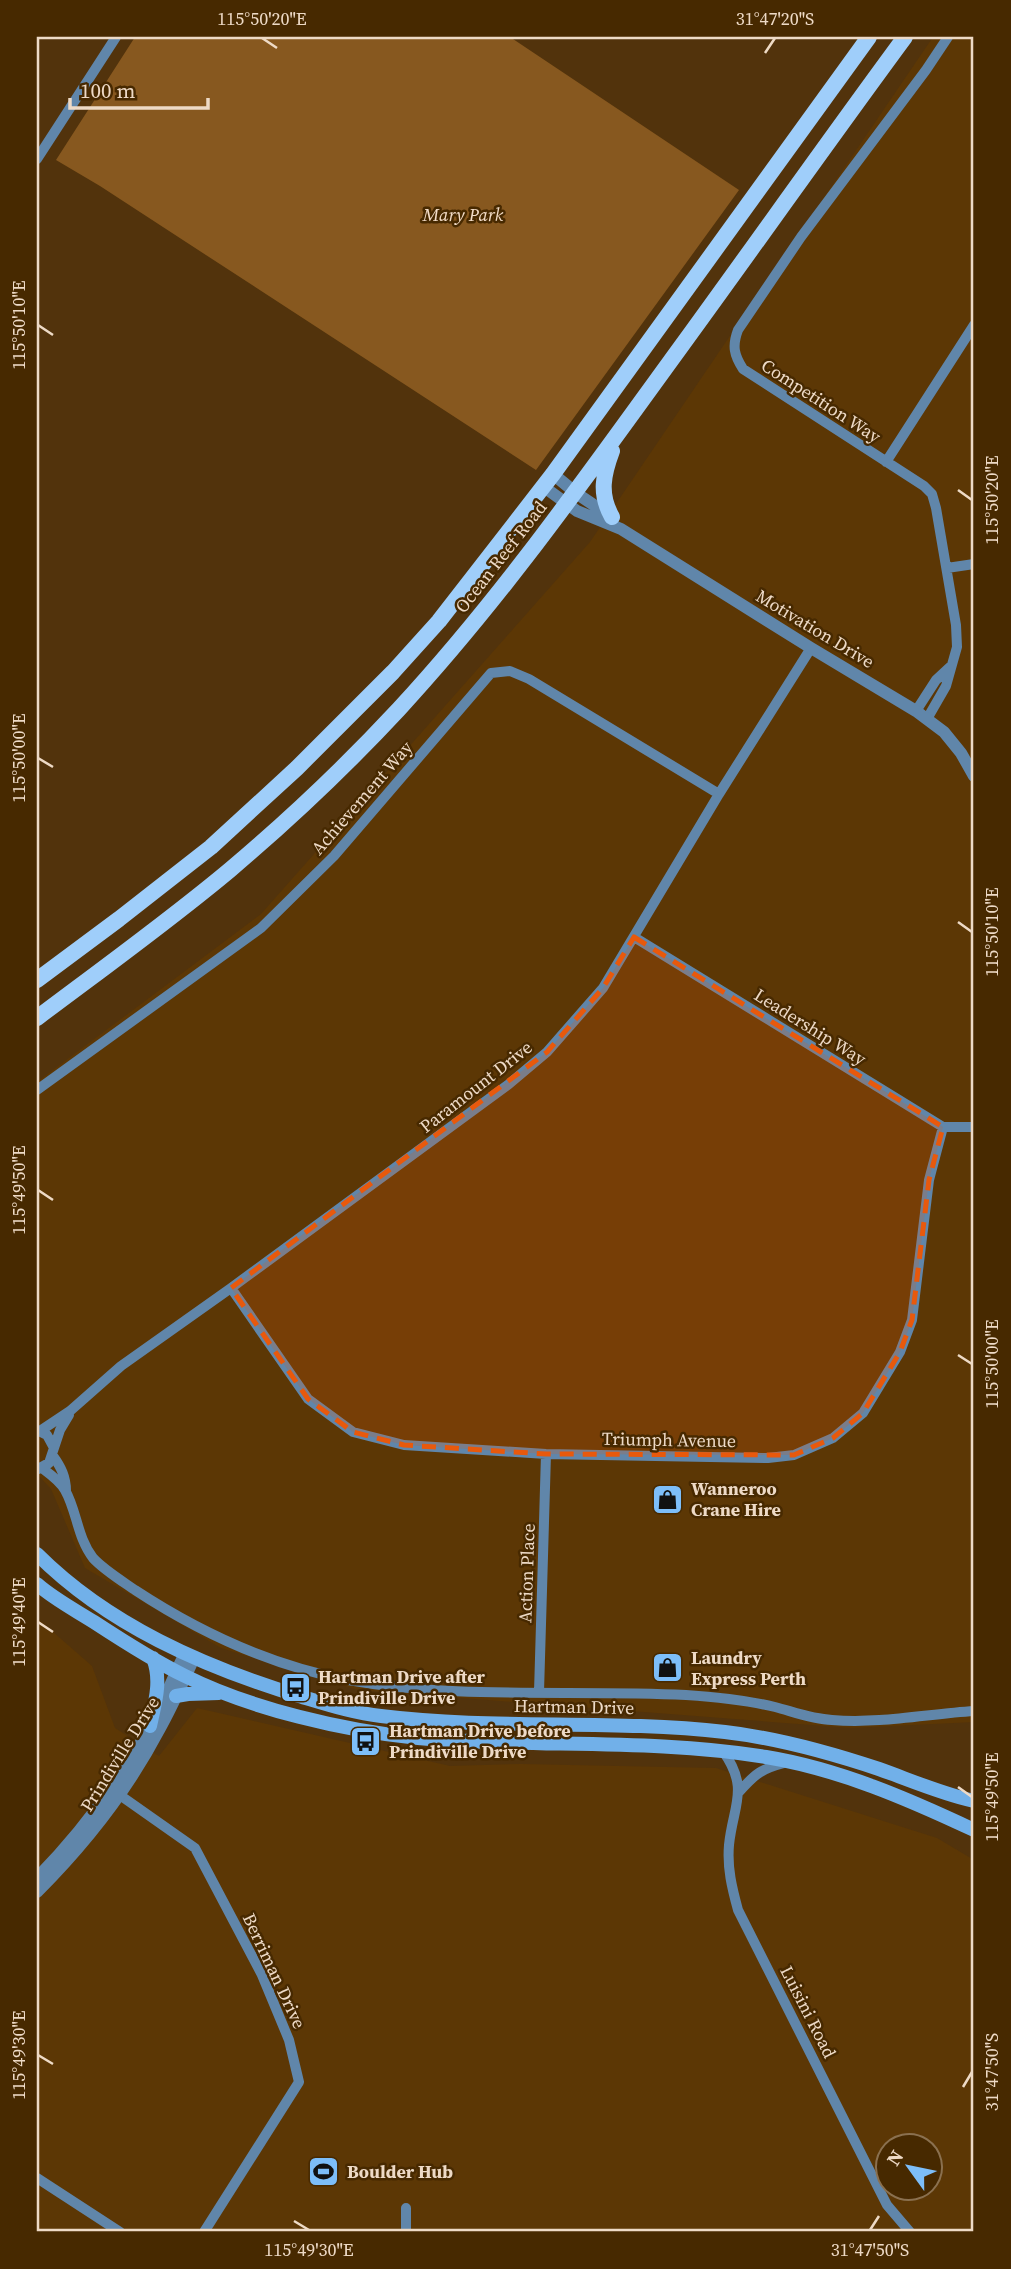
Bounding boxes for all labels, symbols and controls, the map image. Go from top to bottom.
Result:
text: 115°50'20"E [217,6,307,31]
text: 31°47'20"S [736,6,814,31]
scale bar [70,66,208,110]
text: 100 m [80,76,135,105]
park label: Mary Park [422,202,504,227]
text: 115°50'10"E [6,280,31,370]
street label: Competition Way [757,353,887,449]
text: 115°50'20"E [979,455,1004,545]
street label: Ocean Reef Road [449,496,552,618]
street label: Motivation Drive [751,583,879,674]
text: 115°50'00"E [6,713,31,803]
street label: Achievement Way [305,735,419,860]
text: 115°50'10"E [979,887,1004,977]
street label: Leadership Way [749,982,872,1071]
street label: Paramount Drive [414,1035,537,1139]
text: 115°49'50"E [6,1145,31,1235]
text: 115°50'00"E [979,1319,1004,1409]
street label: Triumph Avenue [602,1426,736,1453]
place label: Wanneroo Crane Hire [691,1476,781,1522]
shop icon: Wanneroo Crane Hire [651,1482,685,1516]
street label: Action Place [512,1523,541,1623]
text: 115°49'40"E [6,1577,31,1667]
place label: Laundry Express Perth [691,1645,806,1691]
shop icon: Laundry Express Perth [651,1651,685,1685]
place label: Hartman Drive after Prindiville Drive [318,1664,486,1710]
bus stop icon: Hartman Drive after Prindiville Drive [278,1670,312,1704]
street label: Prindiville Drive [74,1691,165,1816]
street label: Hartman Drive [514,1693,634,1720]
place label: Hartman Drive before Prindiville Drive [389,1718,571,1764]
bus stop icon: Hartman Drive before Prindiville Drive [349,1724,383,1758]
text: 115°49'50"E [979,1752,1004,1842]
street label: Berriman Drive [237,1909,312,2033]
street label: Luisini Road [774,1961,842,2062]
text: 115°49'30"E [6,2010,31,2100]
text: 31°47'50"S [979,2033,1004,2111]
north arrow [874,2132,944,2202]
text: N [880,2145,910,2171]
sports icon: Boulder Hub [307,2155,341,2189]
place label: Boulder Hub [347,2159,453,2184]
text: 115°49'30"E [264,2237,354,2262]
text: 31°47'50"S [831,2237,909,2262]

